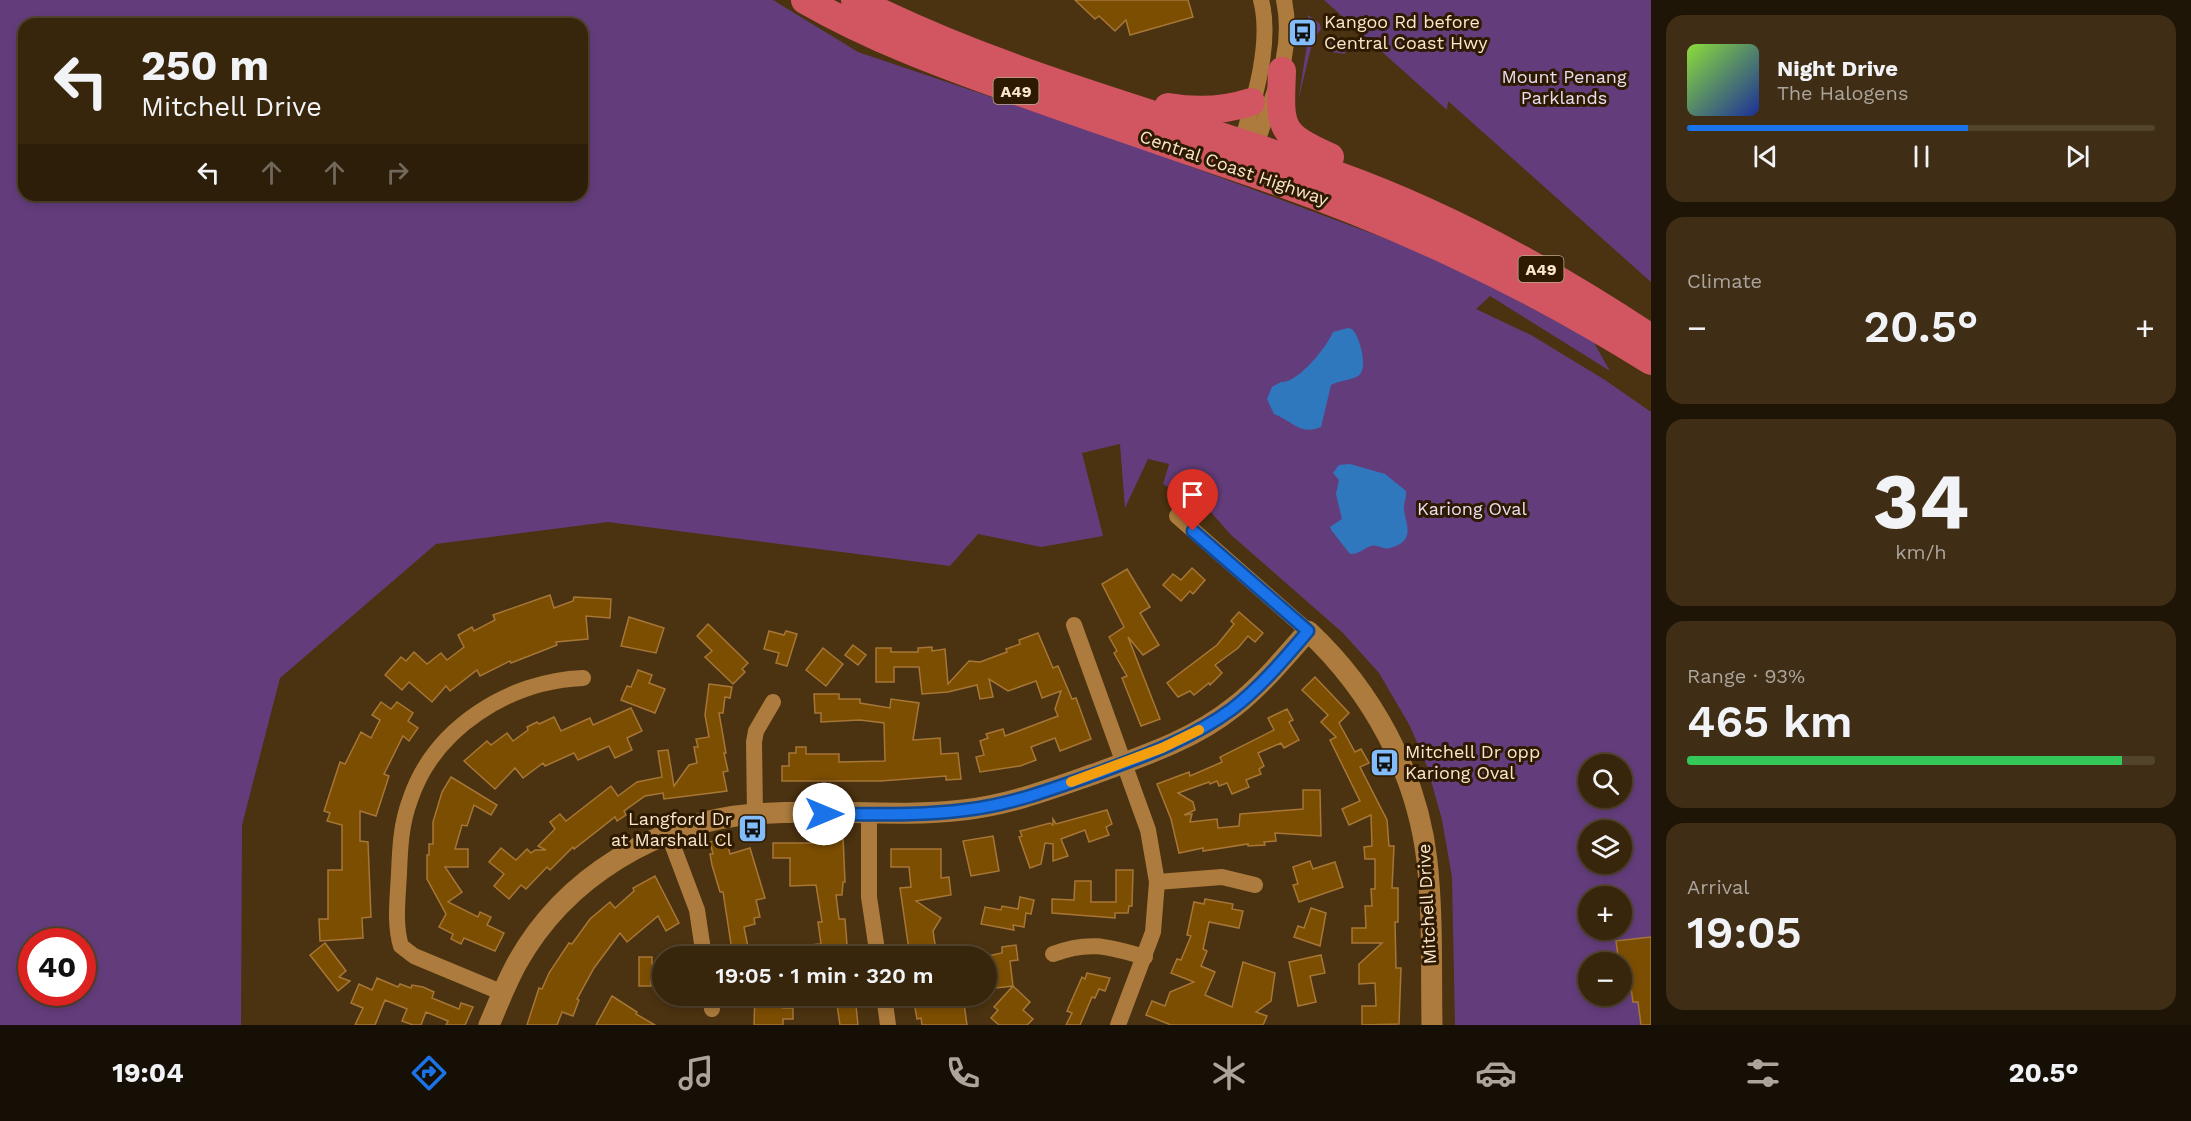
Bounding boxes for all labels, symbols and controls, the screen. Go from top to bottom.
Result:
place label: Kangoo Rd before Central Coast Hwy [1324,11,1488,53]
bus stop icon: Kangoo Rd before Central Coast Hwy [1287,16,1319,48]
text: 250 m [141,41,269,90]
icon: left [42,42,120,120]
text: Night Drive [1777,56,1898,81]
park label: Mount Penang Parklands [1501,66,1627,108]
road number: A49 [994,78,1038,104]
text: The Halogens [1777,81,1909,105]
text: Mitchell Drive [141,91,322,123]
street label: Central Coast Highway [1137,125,1332,210]
icon: previous [1749,140,1782,173]
icon: pause [1905,140,1938,173]
icon: next [2061,140,2094,173]
icon: left [192,156,225,189]
icon: ahead [255,156,288,189]
icon: ahead [318,156,351,189]
icon: right [381,156,414,189]
road number: A49 [1518,256,1564,282]
text: Climate [1687,269,1762,293]
text: 20.5° [1863,300,1979,353]
text: − [1687,308,1707,347]
text: + [2135,308,2155,347]
text: 34 [1873,455,1969,547]
pin [1167,469,1218,531]
icon: arrive [1176,478,1209,511]
park label: Kariong Oval [1417,498,1527,519]
text: km/h [1895,540,1947,564]
text: Range · 93% [1687,664,1805,688]
text: 465 km [1687,695,1853,748]
place label: Mitchell Dr opp Kariong Oval [1405,741,1540,783]
bus stop icon: Mitchell Dr opp Kariong Oval [1368,746,1400,778]
map controls [1578,754,1632,1006]
button: search [1578,754,1632,808]
position arrow [792,782,856,846]
place label: Langford Dr at Marshall Cl [611,808,732,850]
bus stop icon: Langford Dr at Marshall Cl [737,813,769,845]
button: layers [1578,820,1632,874]
street label: Mitchell Drive [1413,843,1440,965]
text: Arrival [1687,875,1749,899]
button: + [1578,886,1632,940]
text: 19:05 [1687,906,1802,959]
speed limit sign: 40 [18,928,96,1006]
button: − [1578,952,1632,1006]
text: 19:05 · 1 min · 320 m [716,963,933,988]
icon: directions [408,1052,450,1094]
icon: music [675,1052,717,1094]
icon: phone [942,1052,984,1094]
icon: climate [1208,1052,1250,1094]
icon: car [1475,1052,1517,1094]
icon: filters [1742,1052,1784,1094]
text: 19:04 [112,1057,184,1089]
text: 20.5° [2008,1057,2079,1089]

